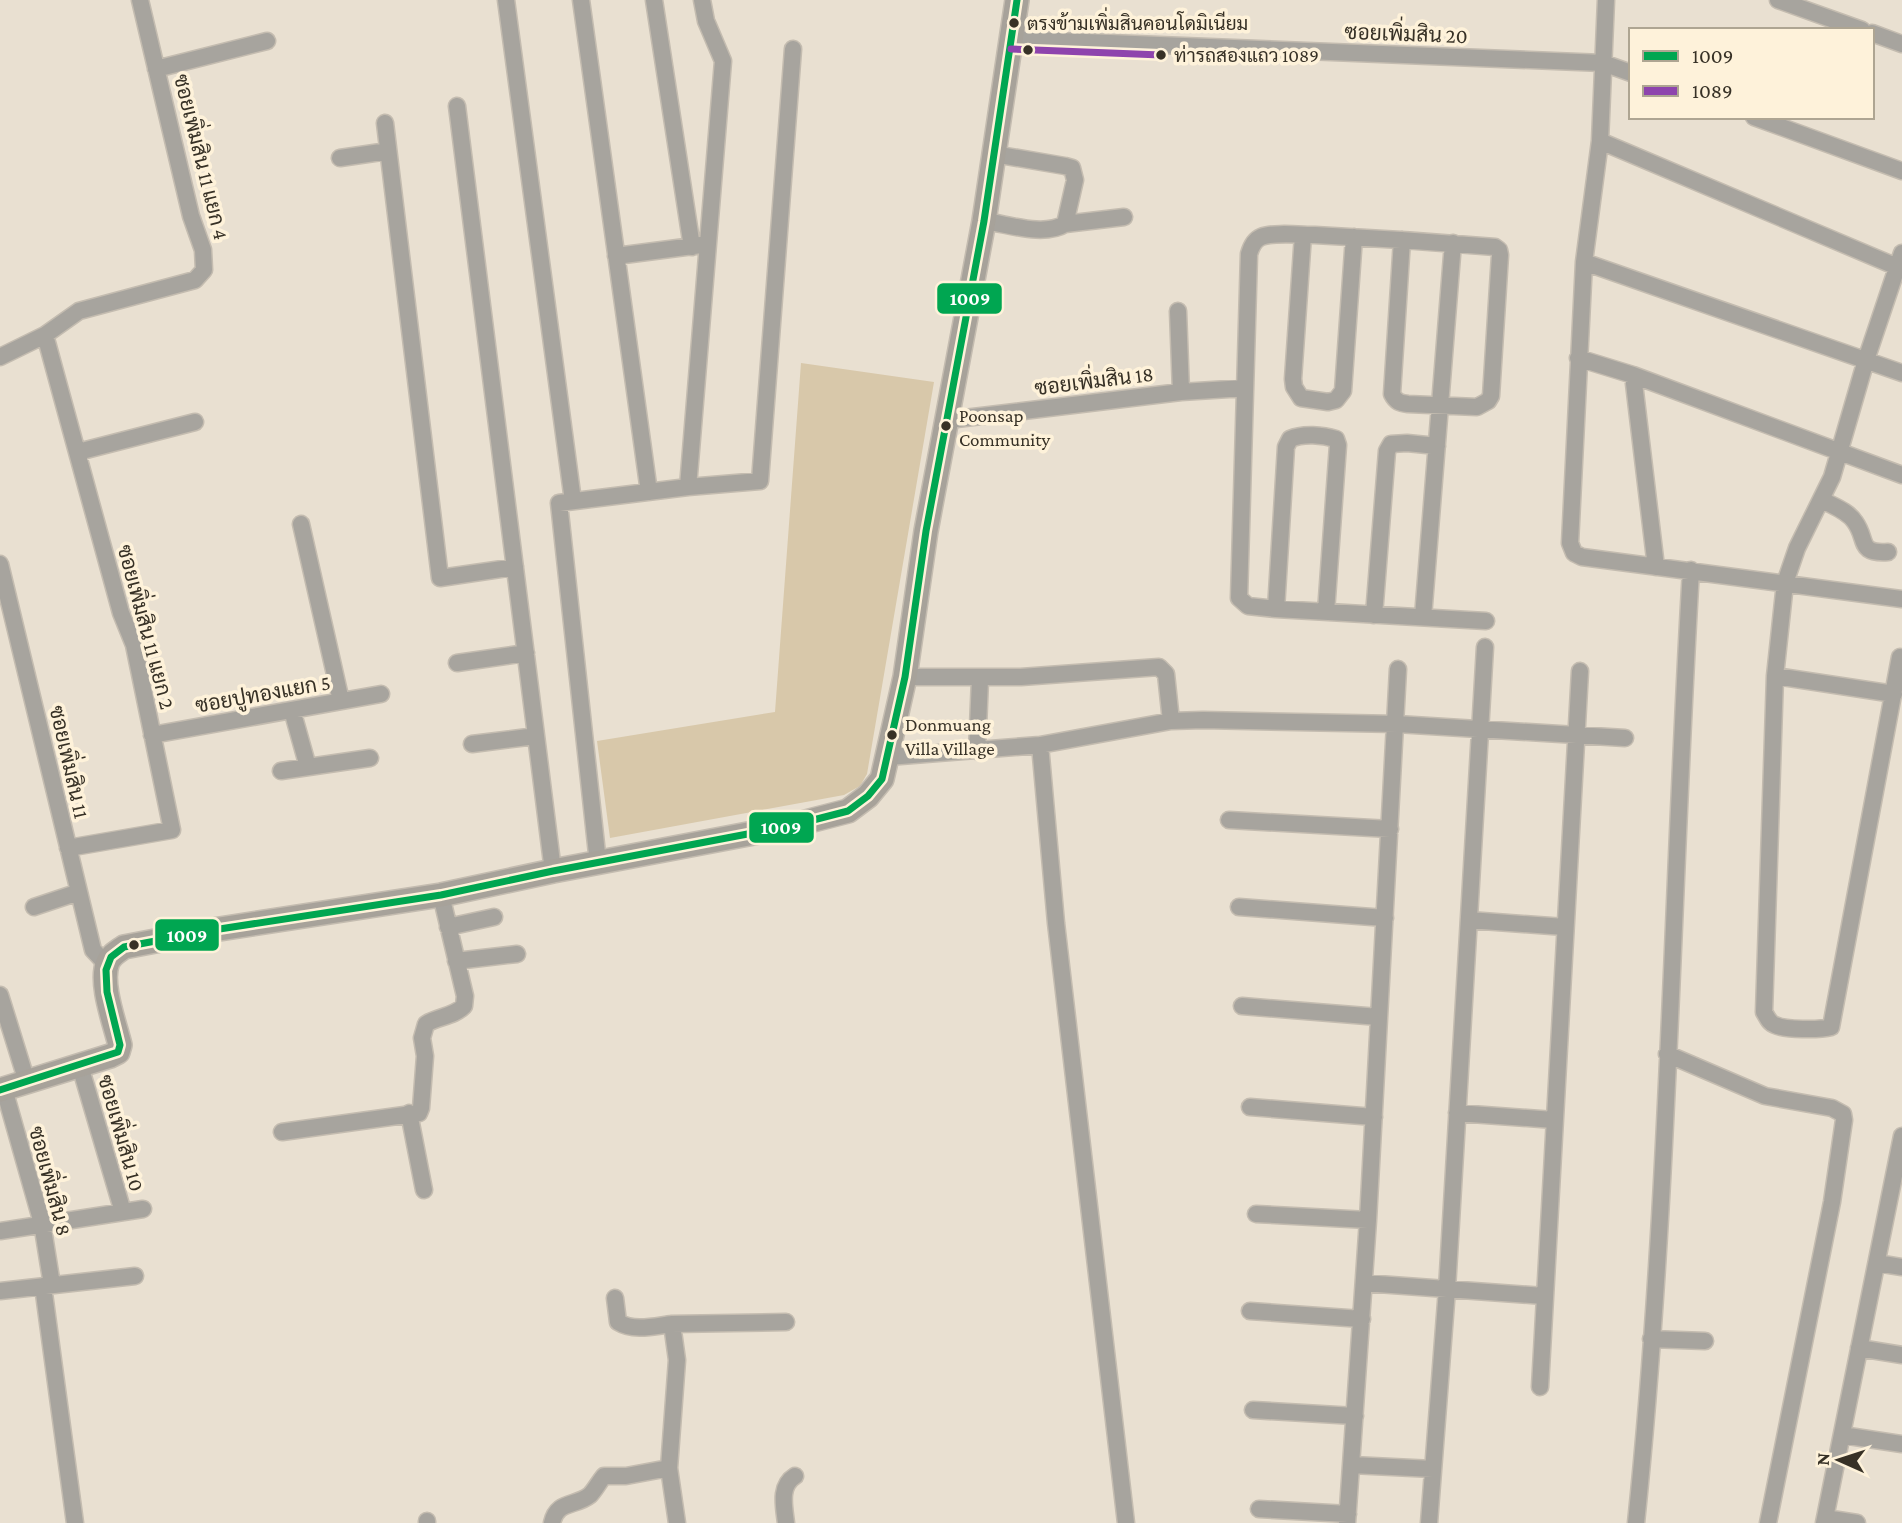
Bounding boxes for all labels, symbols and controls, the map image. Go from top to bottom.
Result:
place label: ตรงข้ามเพิ่มสินคอนโดมิเนียม [1027,7,1248,34]
street label: ซอยเพิ่มสิน 20 [1344,13,1468,48]
marker: ตรงข้ามเพิ่มสินคอนโดมิเนียม [1007,16,1021,30]
legend [1629,28,1874,119]
unlabelled marker [1021,43,1035,57]
place label: ท่ารถสองแถว 1089 [1174,44,1319,66]
text: 1009 [1692,44,1733,68]
marker: ท่ารถสองแถว 1089 [1154,48,1168,62]
street label: ซอยเพิ่มสิน 11 แยก 4 [169,70,240,242]
text: 1089 [1692,79,1733,103]
line badge: 1009 [936,282,1003,315]
text: 1009 [950,288,990,309]
street label: ซอยเพิ่มสิน 18 [1032,355,1155,400]
place label: Poonsap Community [959,405,1050,450]
marker: Poonsap Community [939,419,953,433]
street label: ซอยเพิ่มสิน 11 แยก 2 [112,540,186,712]
street label: ซอยปูทองแยก 5 [194,670,333,721]
street label: ซอยเพิ่มสิน 11 [44,702,101,821]
place label: Donmuang Villa Village [905,714,995,759]
marker: Donmuang Villa Village [885,728,899,742]
line badge: 1009 [748,811,815,844]
text: 1009 [761,817,801,838]
line badge: 1009 [154,918,220,952]
text: 1009 [167,925,207,946]
unlabelled marker [127,938,141,952]
street label: ซอยเพิ่มสิน 10 [93,1070,156,1194]
street label: ซอยเพิ่มสิน 8 [24,1122,83,1238]
north arrow [1804,1425,1874,1495]
text: N [1812,1452,1833,1466]

